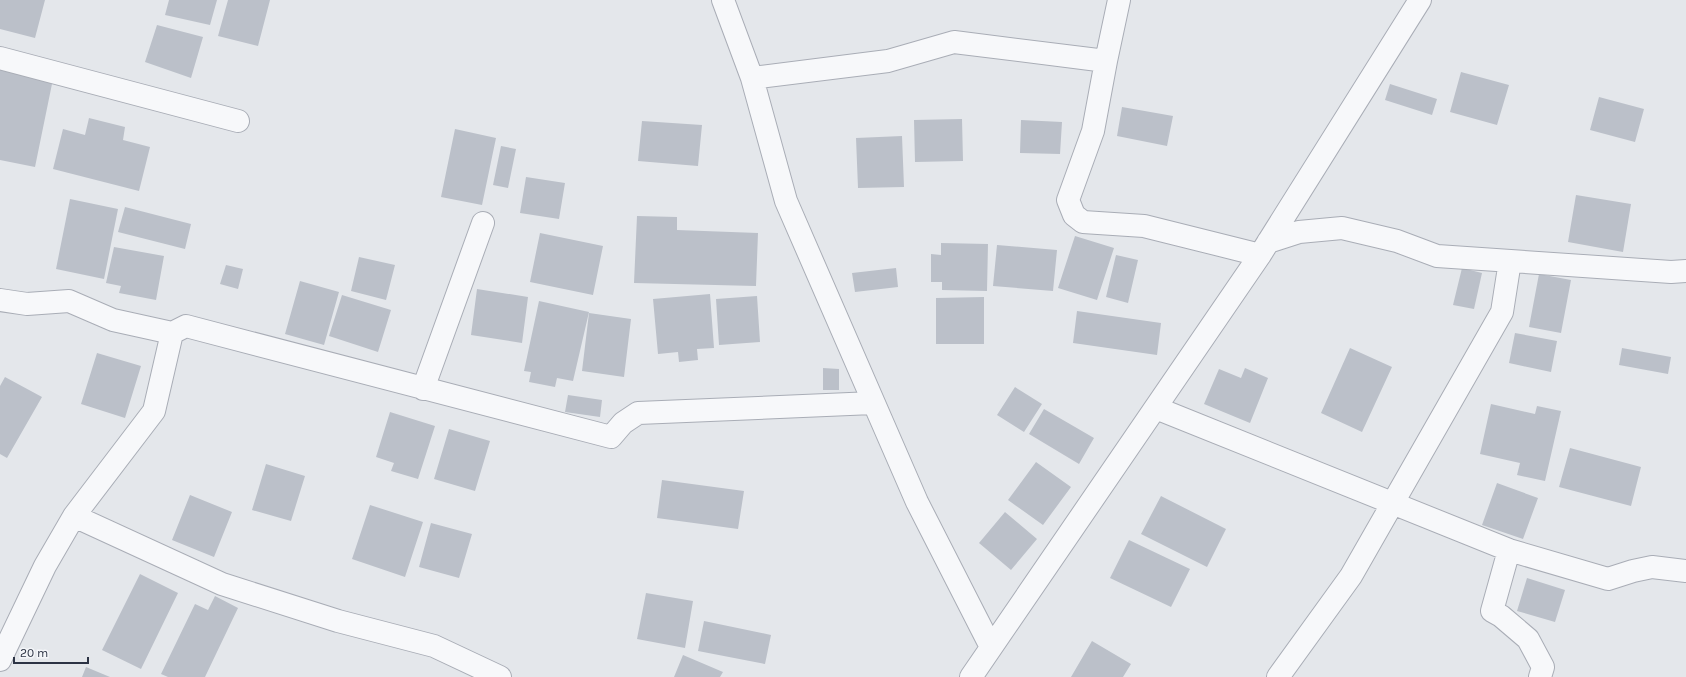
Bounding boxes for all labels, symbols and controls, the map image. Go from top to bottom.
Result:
scale bar [14,639,88,665]
text: 20 m [20,646,48,660]

